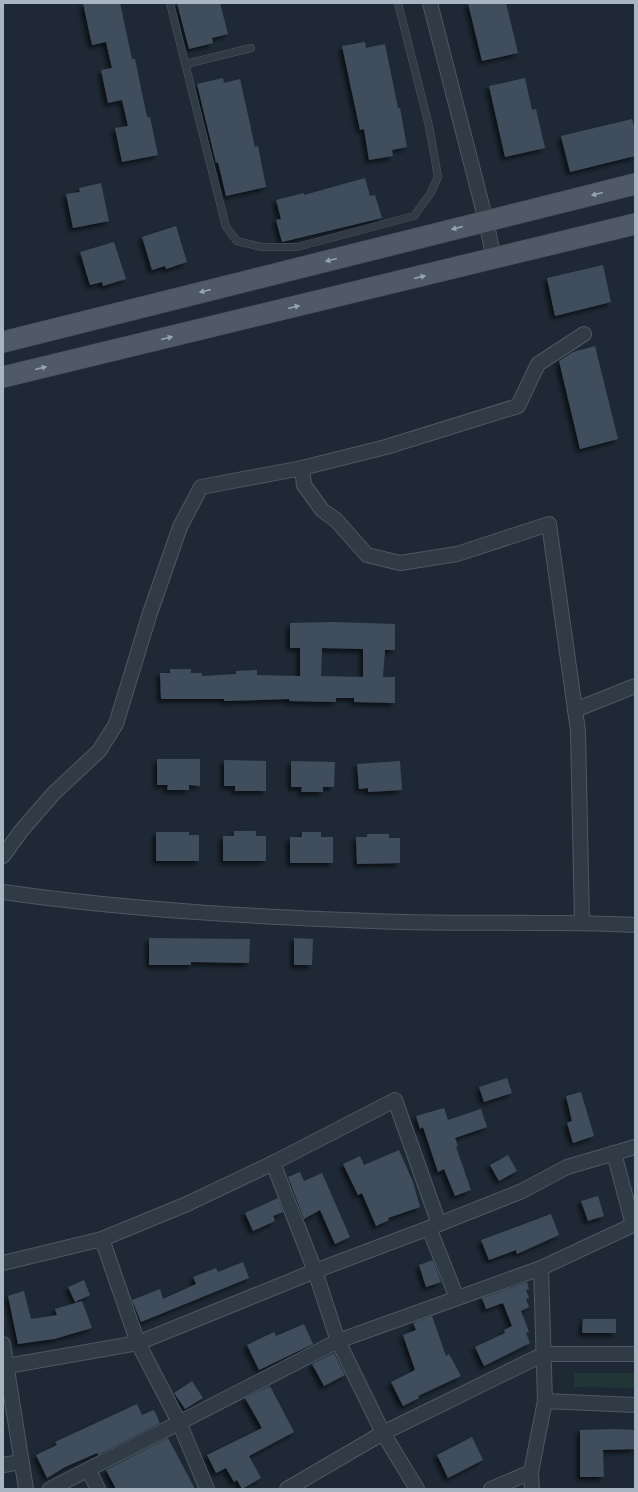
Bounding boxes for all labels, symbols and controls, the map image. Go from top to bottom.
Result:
one-way arrow [591,191,603,197]
one-way arrow [451,225,463,231]
one-way arrow [325,257,337,263]
one-way arrow [414,273,426,279]
one-way arrow [199,288,211,294]
one-way arrow [287,304,300,310]
one-way arrow [161,334,173,340]
one-way arrow [35,365,47,371]

